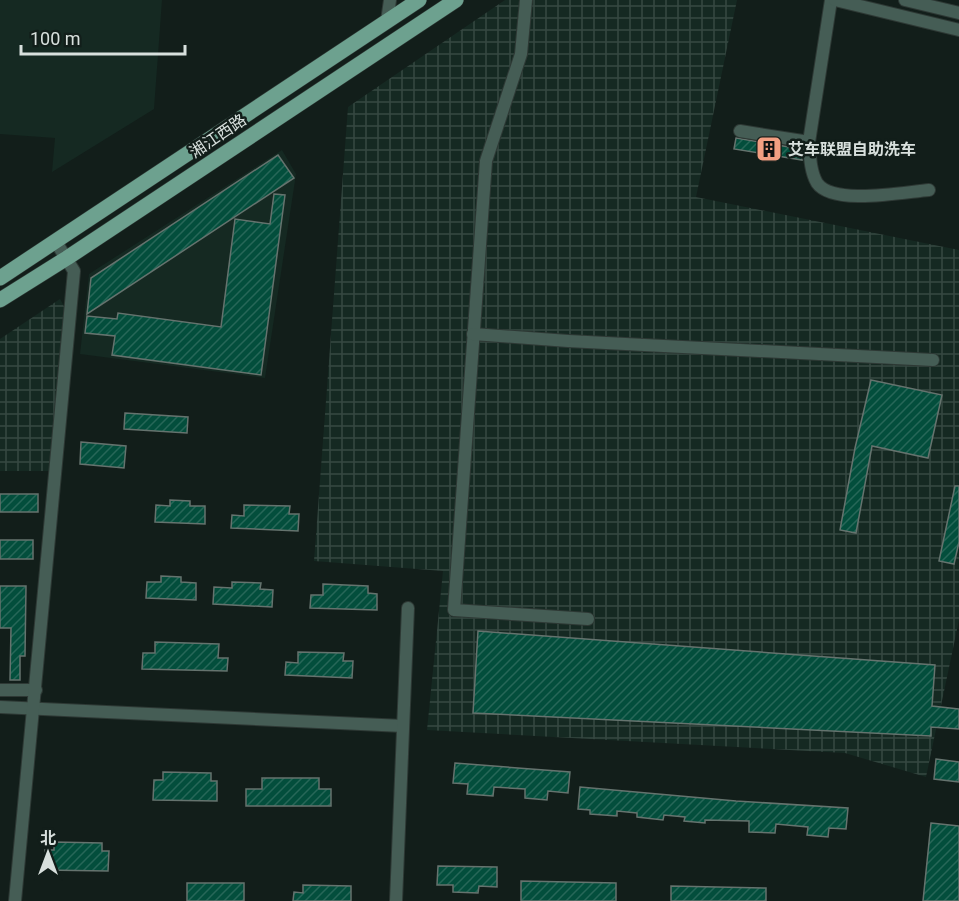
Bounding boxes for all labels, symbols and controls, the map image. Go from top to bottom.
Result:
scale bar [21,18,184,56]
text: 100 m [30,28,81,49]
street label: 湘江西路 [186,110,250,162]
building icon: 艾车联盟自助洗车 [754,134,784,164]
place label: 艾车联盟自助洗车 [788,140,916,159]
north arrow [18,823,78,883]
text: 北 [40,829,56,848]

